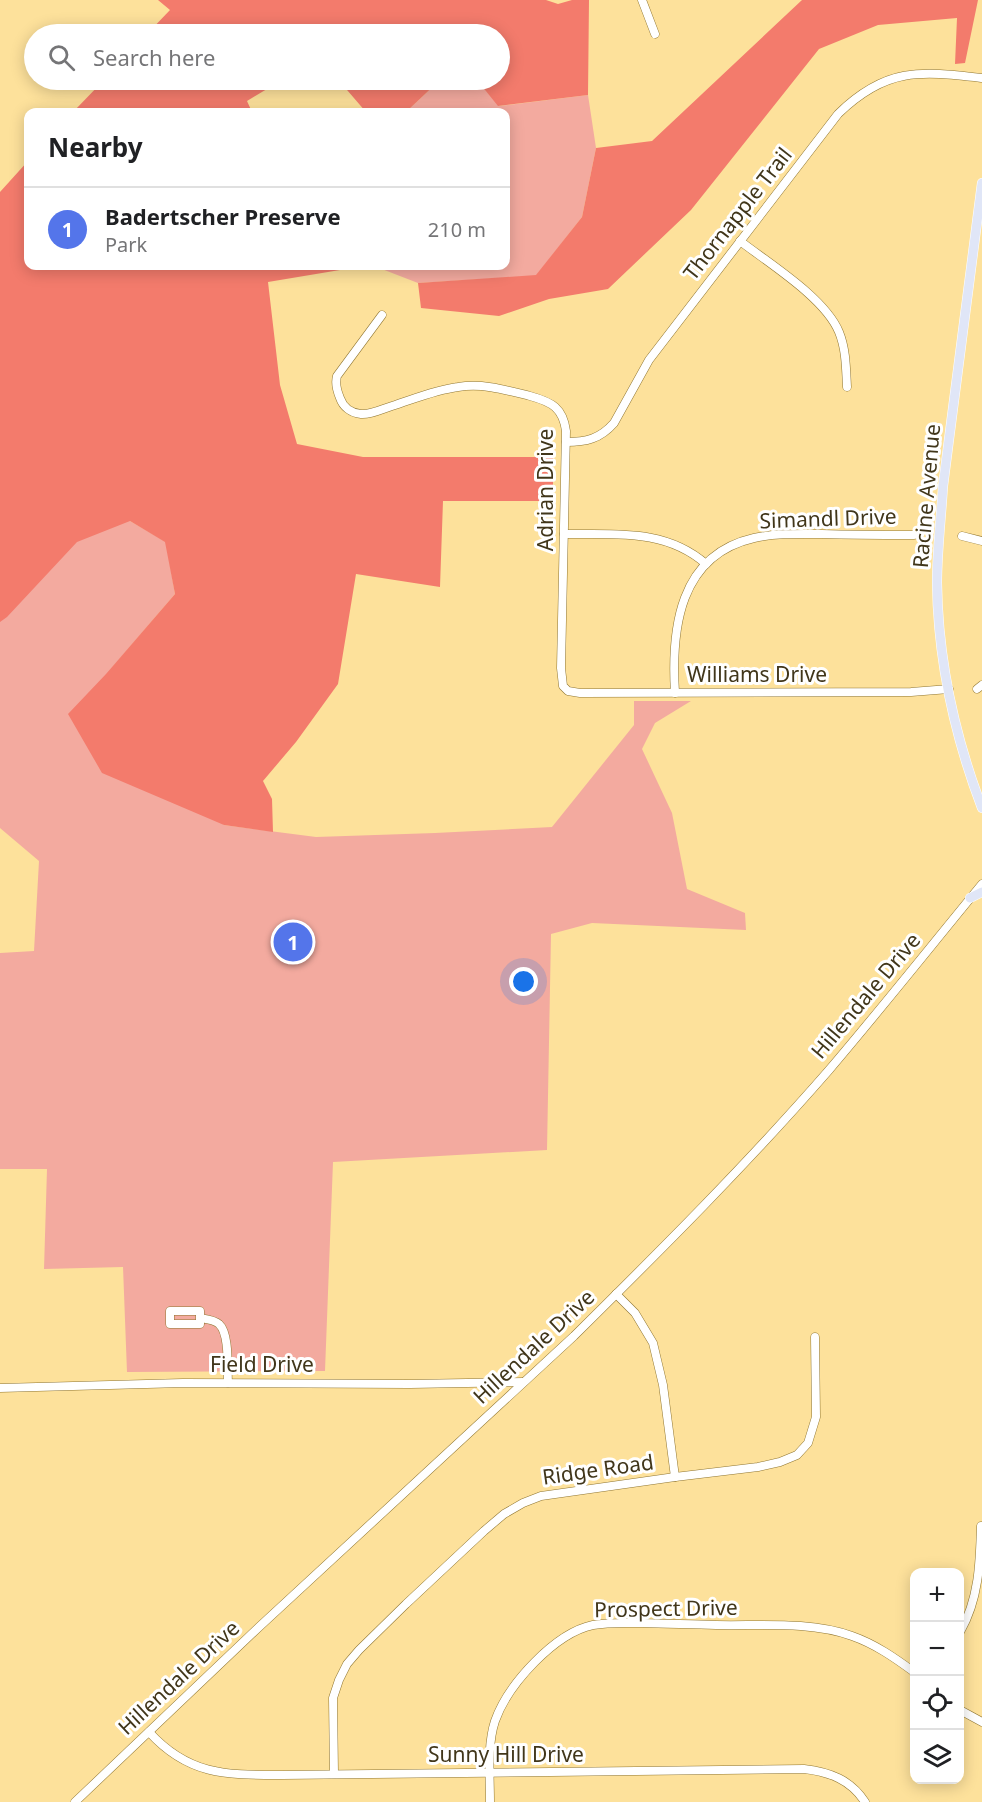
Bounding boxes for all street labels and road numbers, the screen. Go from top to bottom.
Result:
street label: Thornapple Trail [677,141,798,285]
street label: Racine Avenue [906,423,946,569]
street label: Adrian Drive [531,429,559,551]
street label: Simandl Drive [759,502,897,534]
street label: Williams Drive [687,660,827,688]
street label: Hillendale Drive [804,927,926,1064]
street label: Hillendale Drive [467,1283,600,1410]
street label: Field Drive [210,1350,314,1378]
street label: Ridge Road [540,1447,655,1491]
street label: Prospect Drive [594,1593,738,1623]
street label: Hillendale Drive [112,1614,245,1741]
street label: Sunny Hill Drive [428,1740,584,1768]

